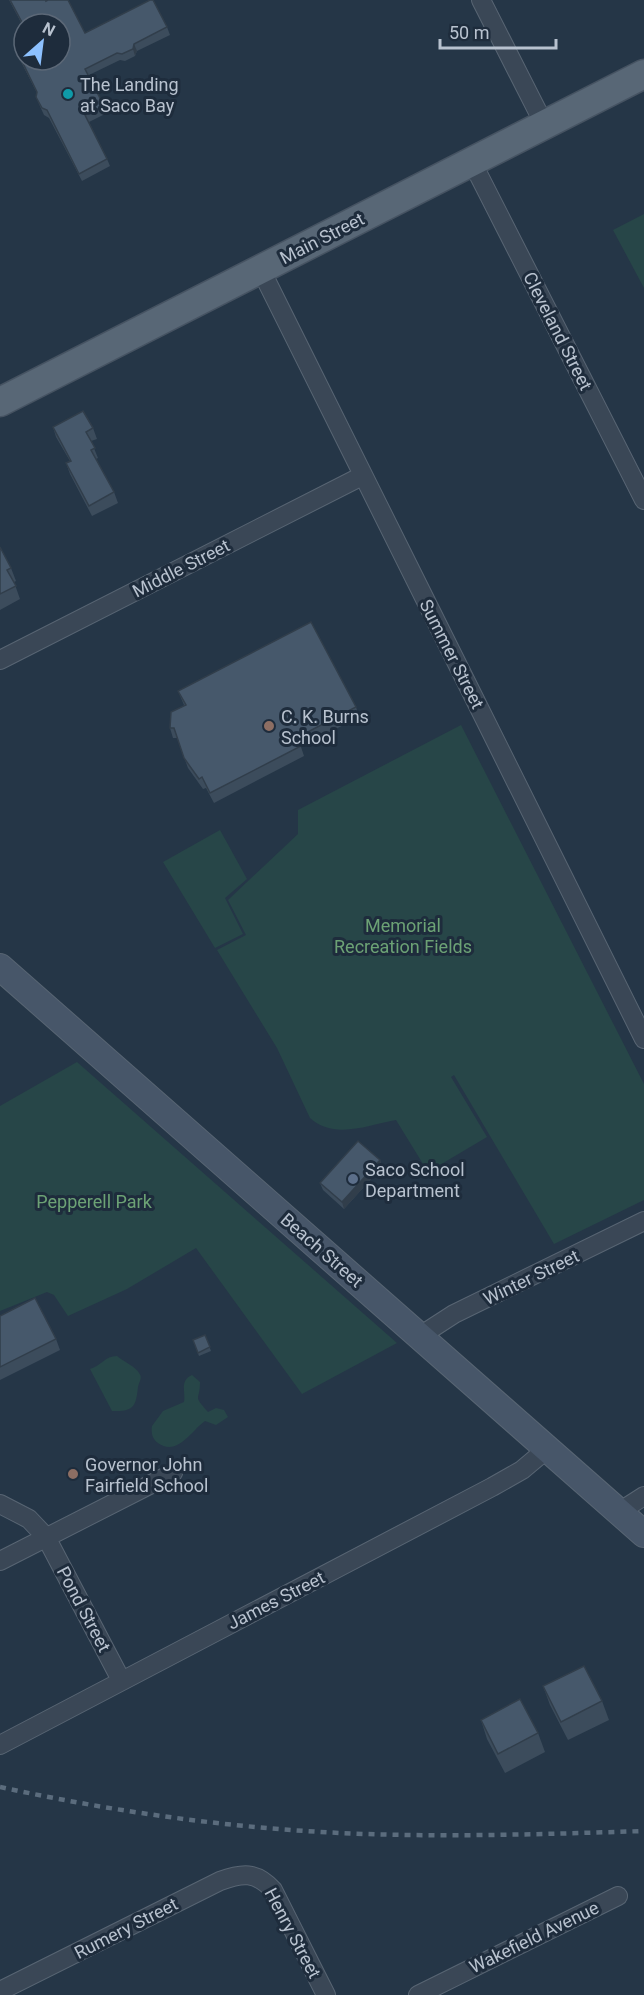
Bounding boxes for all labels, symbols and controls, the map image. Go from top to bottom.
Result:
north arrow [12,12,72,72]
scale bar [440,12,556,50]
text: N [39,18,58,40]
text: 50 m [449,22,489,43]
place label: The Landing at Saco Bay [80,74,179,116]
marker: The Landing at Saco Bay [61,87,75,101]
street label: Main Street [276,208,368,268]
street label: Cleveland Street [519,268,597,394]
street label: Middle Street [129,534,233,601]
street label: Summer Street [415,596,489,712]
place label: C. K. Burns School [281,706,369,748]
marker: C. K. Burns School [262,719,276,733]
park label: Memorial Recreation Fields [334,915,472,957]
place label: Saco School Department [365,1159,465,1201]
marker: Saco School Department [346,1172,360,1186]
park label: Pepperell Park [36,1191,153,1212]
street label: Beach Street [277,1209,367,1291]
street label: Winter Street [480,1245,582,1309]
place label: Governor John Fairfield School [85,1454,208,1496]
marker: Governor John Fairfield School [66,1467,80,1481]
street label: Pond Street [53,1563,115,1655]
street label: James Street [224,1566,328,1633]
street label: Henry Street [260,1884,326,1982]
street label: Rumery Street [71,1893,181,1963]
street label: Wakefield Avenue [466,1897,602,1977]

